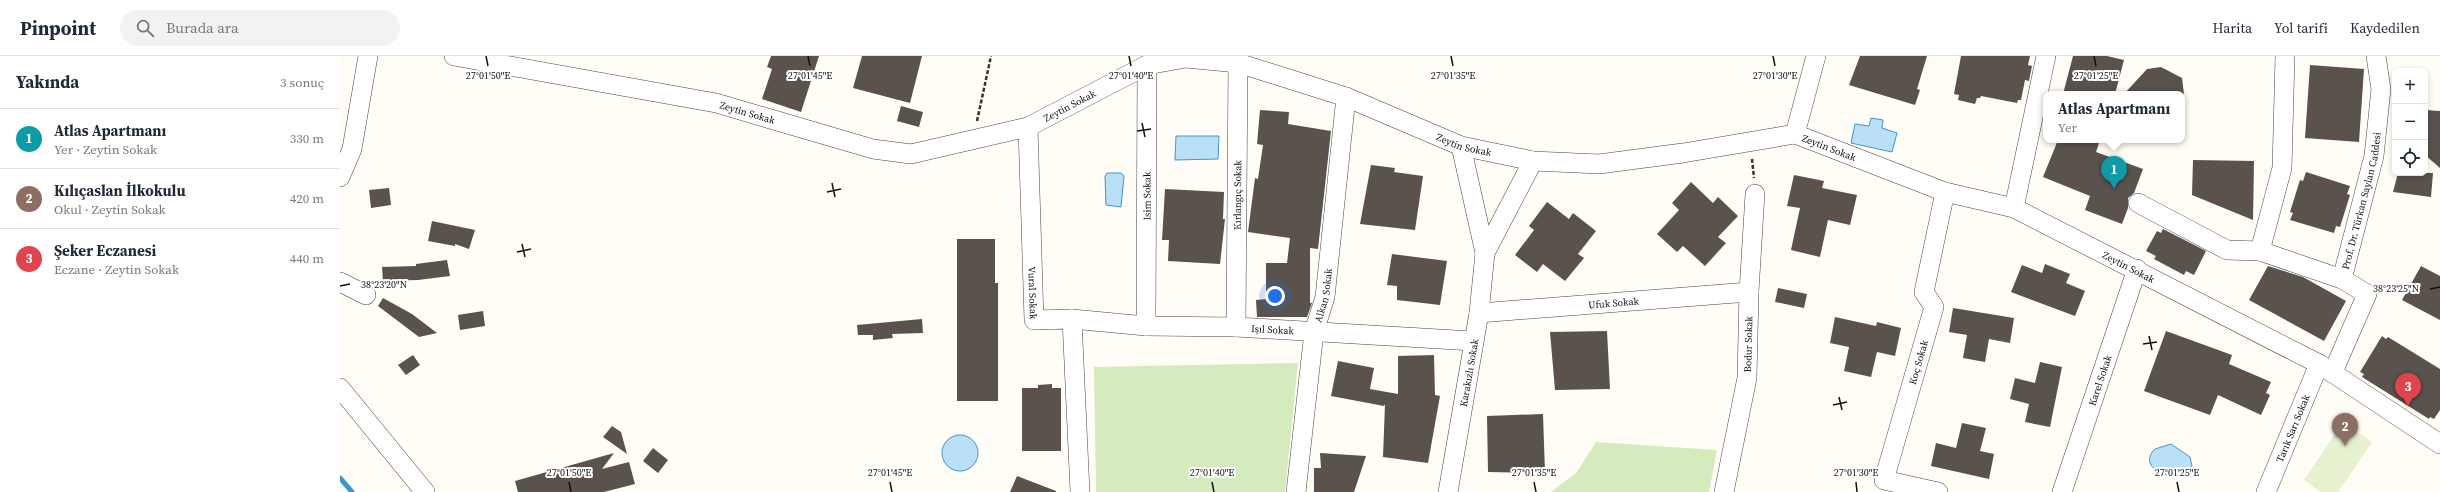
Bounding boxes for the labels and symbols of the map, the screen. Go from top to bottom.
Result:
text: 27°01'50"E [466,69,510,82]
text: 27°01'45"E [788,69,832,82]
text: 27°01'40"E [1109,69,1153,82]
text: 27°01'35"E [1431,69,1475,82]
text: 27°01'30"E [1753,69,1797,82]
text: 27°01'25"E [2074,69,2118,82]
street label: Zeytin Sokak [1041,86,1098,124]
street label: Zeytin Sokak [718,98,777,127]
street label: Zeytin Sokak [1435,130,1493,159]
street label: Zeytin Sokak [1800,131,1859,164]
street label: Prof. Dr. Türkan Saylan Caddesi [2338,131,2383,271]
pin: 1 [2101,156,2127,189]
street label: Kırlangıç Sokak [1230,160,1244,230]
street label: Isim Sokak [1140,171,1153,220]
street label: Zeytin Sokak [2100,248,2158,286]
street label: Vural Sokak [1026,266,1040,320]
street label: Alkan Sokak [1311,267,1335,324]
text: 38°23'20"N [361,278,407,291]
text: 38°23'25"N [2373,282,2419,295]
your location [1265,286,1285,306]
street label: Ufuk Sokak [1588,294,1640,311]
street label: Bodur Sokak [1741,315,1755,373]
street label: Işıl Sokak [1251,321,1295,337]
street label: Karakızlı Sokak [1456,337,1481,408]
street label: Koç Sokak [1905,338,1931,386]
street label: Karel Sokak [2085,353,2114,407]
pin: 3 [2395,373,2421,406]
street label: Tarık Sarı Sokak [2273,392,2312,464]
pin: 2 [2332,413,2358,446]
text: 27°01'50"E [547,466,591,479]
text: 27°01'45"E [868,466,912,479]
text: 27°01'40"E [1190,466,1234,479]
text: 27°01'35"E [1512,466,1556,479]
text: 27°01'30"E [1834,466,1878,479]
text: 27°01'25"E [2155,466,2199,479]

